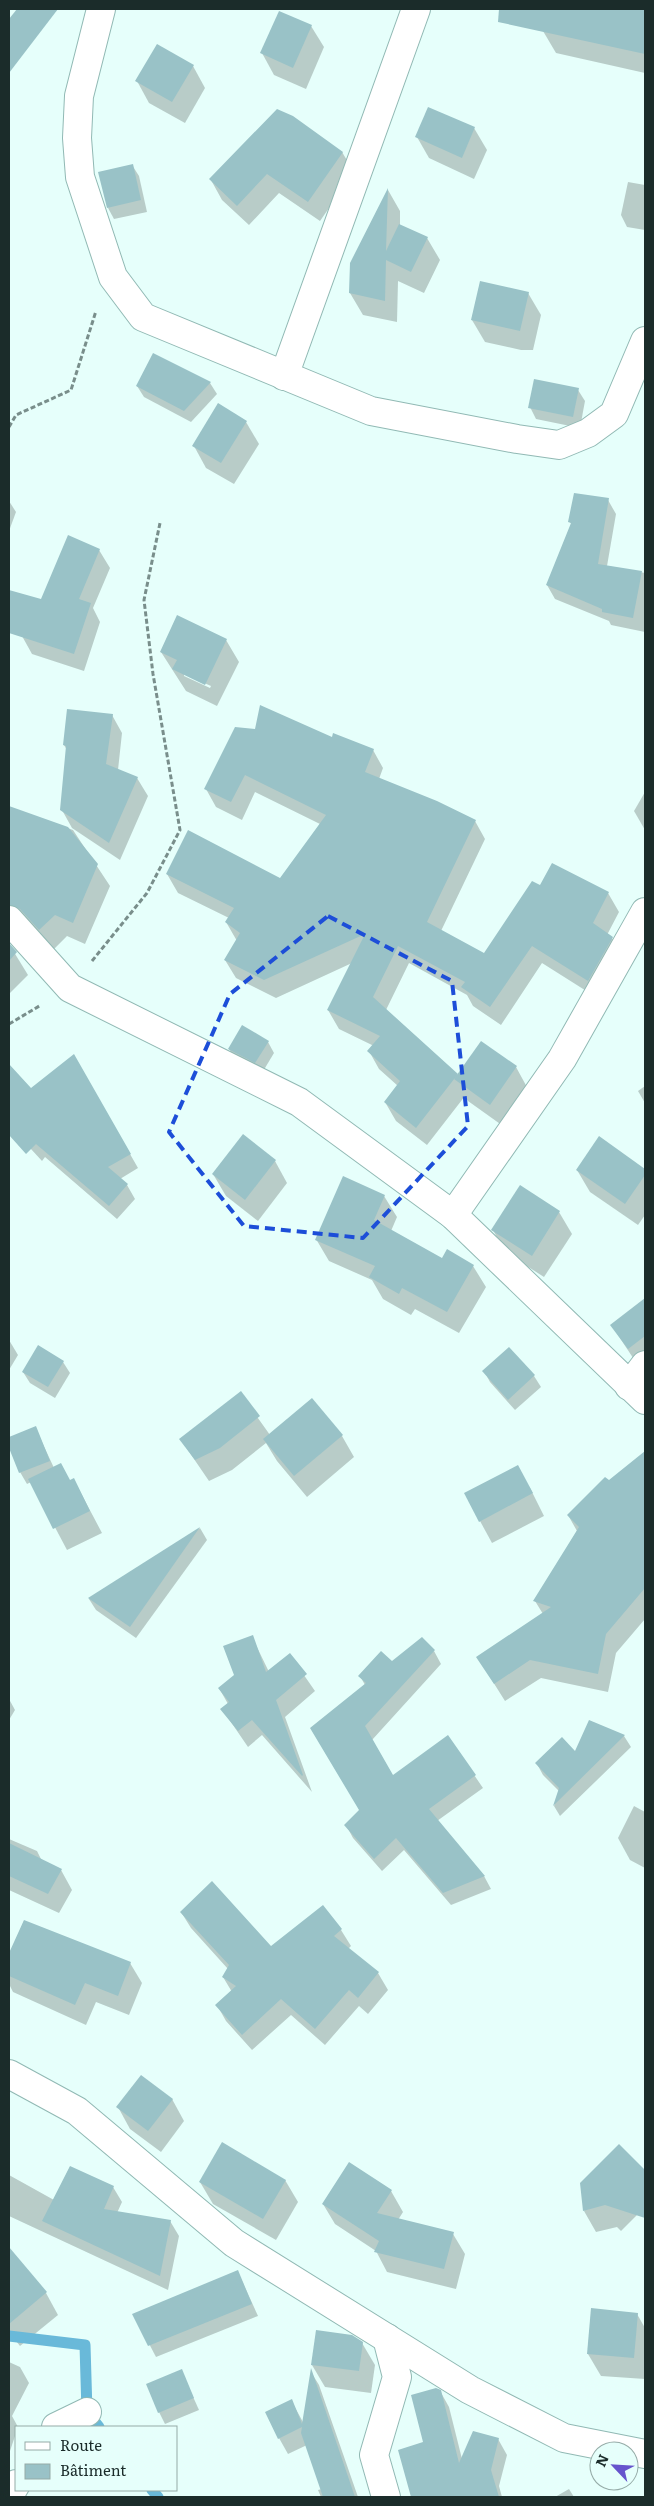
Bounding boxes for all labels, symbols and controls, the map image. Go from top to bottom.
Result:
legend [15,2426,178,2491]
text: Route [60,2433,102,2456]
north arrow [589,2441,639,2491]
text: N [590,2450,613,2470]
text: Bâtiment [60,2458,126,2481]

